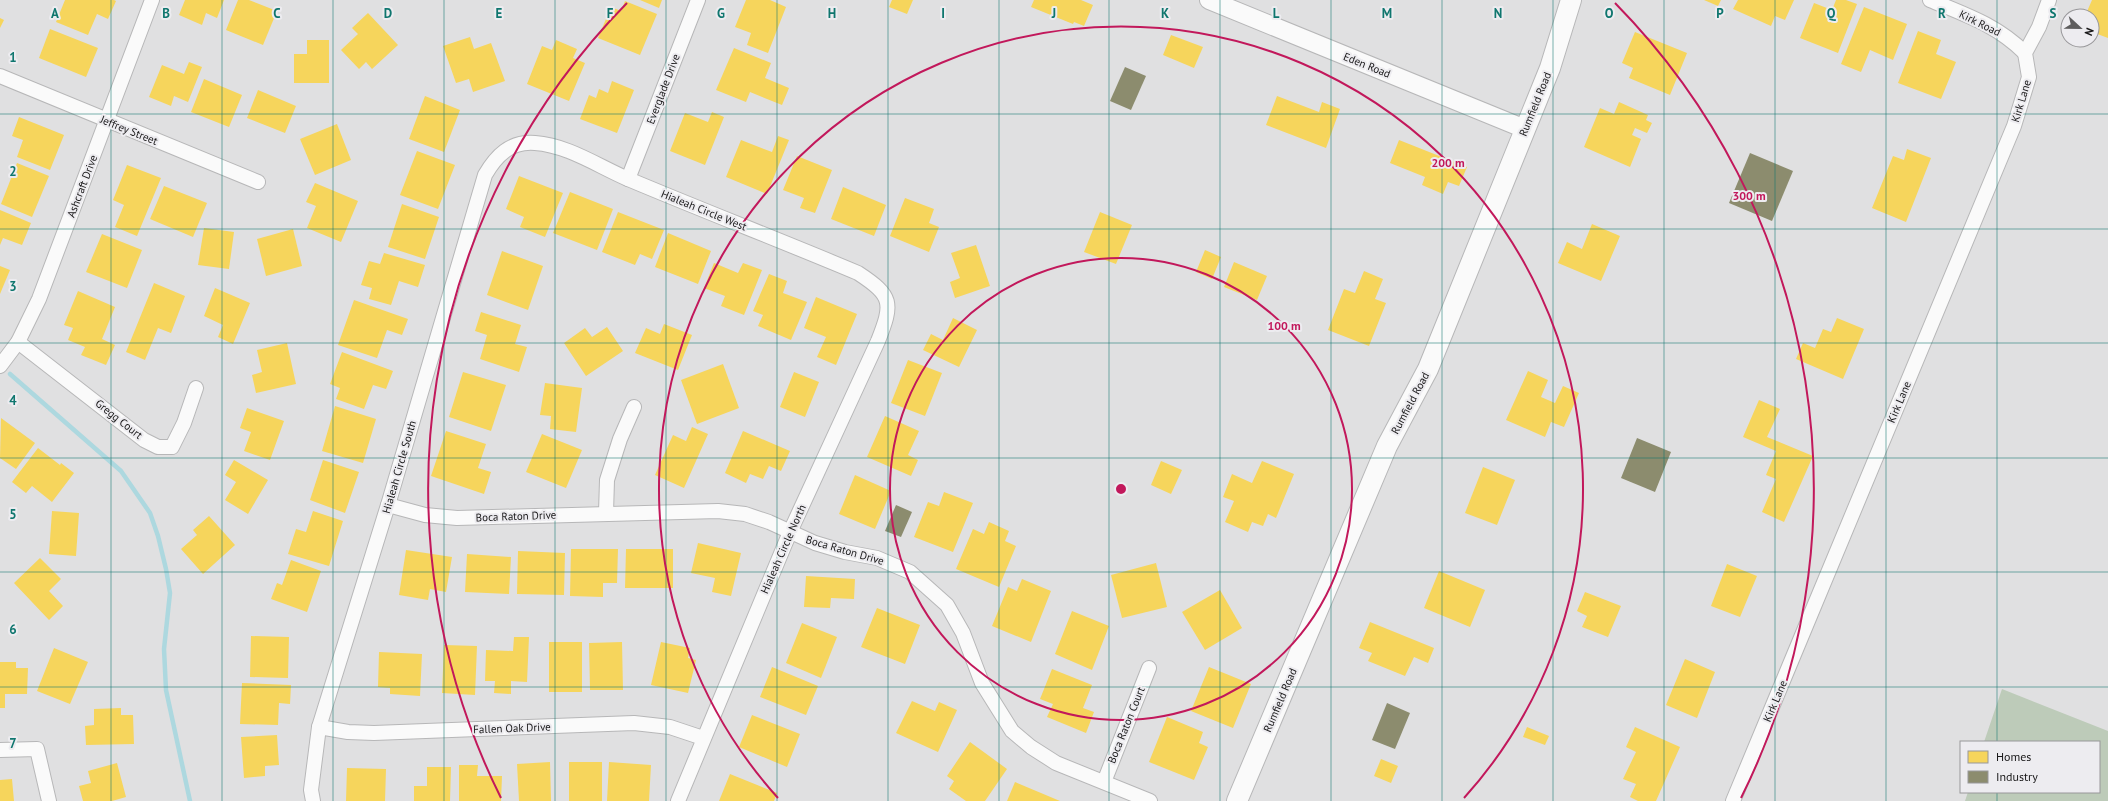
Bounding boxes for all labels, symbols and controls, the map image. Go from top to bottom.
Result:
text: A [51,5,59,22]
text: B [162,5,170,22]
text: C [273,5,281,22]
text: D [384,5,392,22]
text: E [496,5,503,22]
text: F [607,5,614,22]
text: G [717,5,725,22]
text: H [828,5,836,22]
text: I [941,5,945,22]
text: J [1051,5,1056,22]
text: K [1161,5,1169,22]
text: L [1273,5,1280,22]
text: M [1382,5,1392,22]
text: N [1494,5,1502,22]
text: O [1605,5,1614,22]
text: P [1716,5,1724,22]
text: Q [1827,5,1837,22]
text: R [1938,5,1946,22]
text: S [2050,5,2057,22]
street label: Kirk Road [1957,7,2003,39]
north arrow [2060,8,2100,48]
text: N [2081,26,2097,38]
text: 1 [9,49,17,66]
street label: Eden Road [1341,49,1393,81]
street label: Everglade Drive [643,52,683,126]
street label: Rumfield Road [1516,70,1554,138]
street label: Kirk Lane [2008,78,2034,124]
street label: Jeffrey Street [97,112,160,148]
street label: Ashcraft Drive [64,152,100,219]
text: 200 m [1431,155,1465,170]
text: 2 [9,163,17,180]
street label: Hialeah Circle West [659,186,749,234]
text: 300 m [1732,188,1766,203]
text: 3 [9,278,17,295]
text: 100 m [1267,318,1301,333]
street label: Rumfield Road [1388,370,1432,436]
street label: Kirk Lane [1884,379,1914,425]
text: 4 [9,392,17,409]
street label: Gregg Court [93,396,146,442]
street label: Hialeah Circle South [379,419,419,515]
centre of rings [1114,482,1128,496]
street label: Hialeah Circle North [757,502,809,596]
text: 5 [9,506,17,523]
street label: Boca Raton Drive [475,508,557,524]
street label: Boca Raton Drive [804,532,886,568]
text: 6 [9,621,17,638]
street label: Rumfield Road [1260,666,1300,734]
street label: Kirk Lane [1760,678,1790,724]
street label: Boca Raton Court [1104,684,1148,765]
street label: Fallen Oak Drive [473,720,551,736]
text: 7 [9,735,17,752]
legend [1960,741,2100,793]
text: Homes [1996,749,2031,764]
text: Industry [1996,769,2038,784]

